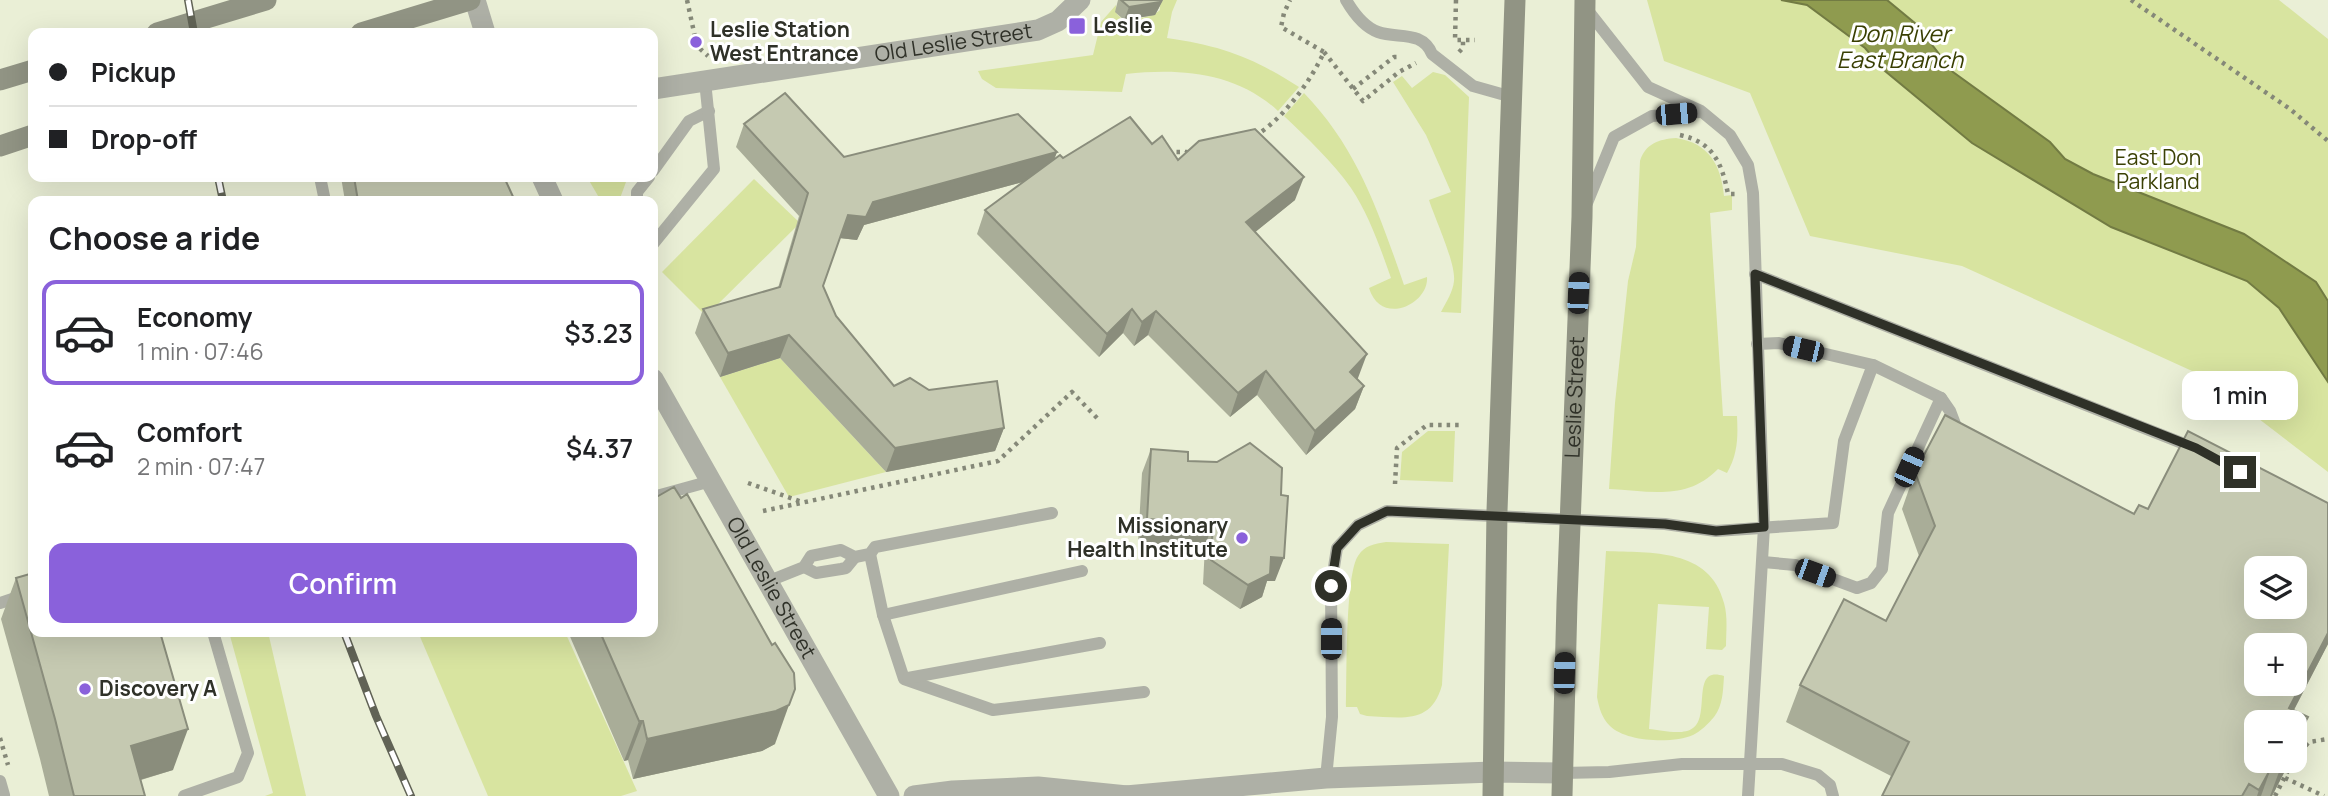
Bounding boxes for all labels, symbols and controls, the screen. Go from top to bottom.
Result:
place label: Leslie [1093,11,1153,39]
place label: Leslie Station West Entrance [710,15,859,67]
street label: Old Leslie Street [873,16,1034,68]
marker: Leslie [1067,16,1087,36]
water label: Don River East Branch [1837,17,1965,75]
marker: Leslie Station West Entrance [688,34,704,50]
text: Pickup [91,54,176,90]
car [1655,102,1698,126]
text: Drop-off [91,121,197,157]
park label: East Don Parkland [2115,143,2201,195]
text: Choose a ride [49,216,260,260]
car [1567,271,1590,315]
text: Economy [137,299,252,335]
icon: car [53,301,116,364]
text: $3.23 [565,315,633,351]
car [1781,334,1826,364]
text: 1 min · 07:46 [137,335,264,367]
street label: Leslie Street [1558,336,1590,459]
callout: 1 min [2182,370,2298,420]
text: 1 min [2213,379,2267,411]
text: Comfort [137,414,243,450]
icon: car [53,416,116,479]
text: $4.37 [566,430,633,466]
car [1891,444,1928,490]
text: 2 min · 07:47 [137,450,265,482]
route end [2224,456,2256,488]
street label: Old Leslie Street [721,511,823,663]
place label: Missionary Health Institute [1067,511,1228,563]
marker: Missionary Health Institute [1234,530,1250,546]
button: Confirm [49,543,637,623]
car [1792,556,1839,590]
map controls [2244,556,2307,773]
button: layers [2244,556,2307,619]
route start [1315,570,1347,602]
car [1321,618,1342,660]
button: + [2244,633,2307,696]
car [1553,652,1576,694]
place label: Discovery A [99,674,217,702]
marker: Discovery A [77,681,93,697]
button: − [2244,710,2307,773]

